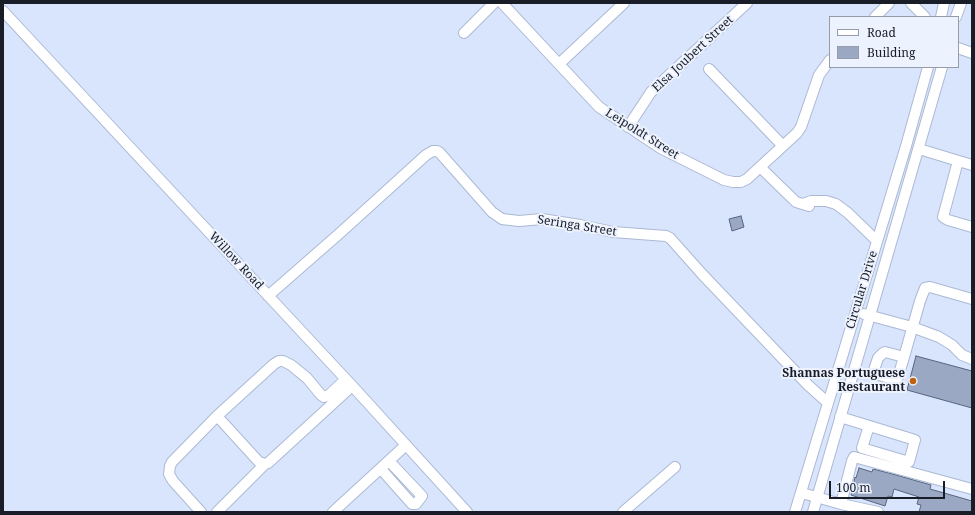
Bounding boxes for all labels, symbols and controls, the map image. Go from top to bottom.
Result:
street label: Elsa Joubert Street [649,13,737,95]
legend [829,16,959,68]
text: Road [867,24,896,41]
text: Building [867,44,915,61]
street label: Leipoldt Street [603,106,681,162]
street label: Seringa Street [536,213,618,239]
street label: Willow Road [206,229,266,293]
street label: Circular Drive [843,249,881,331]
place label: Shannas Portuguese Restaurant [782,367,905,395]
marker: Shannas Portuguese Restaurant [908,376,918,386]
scale bar [831,473,947,499]
text: 100 m [836,479,871,496]

